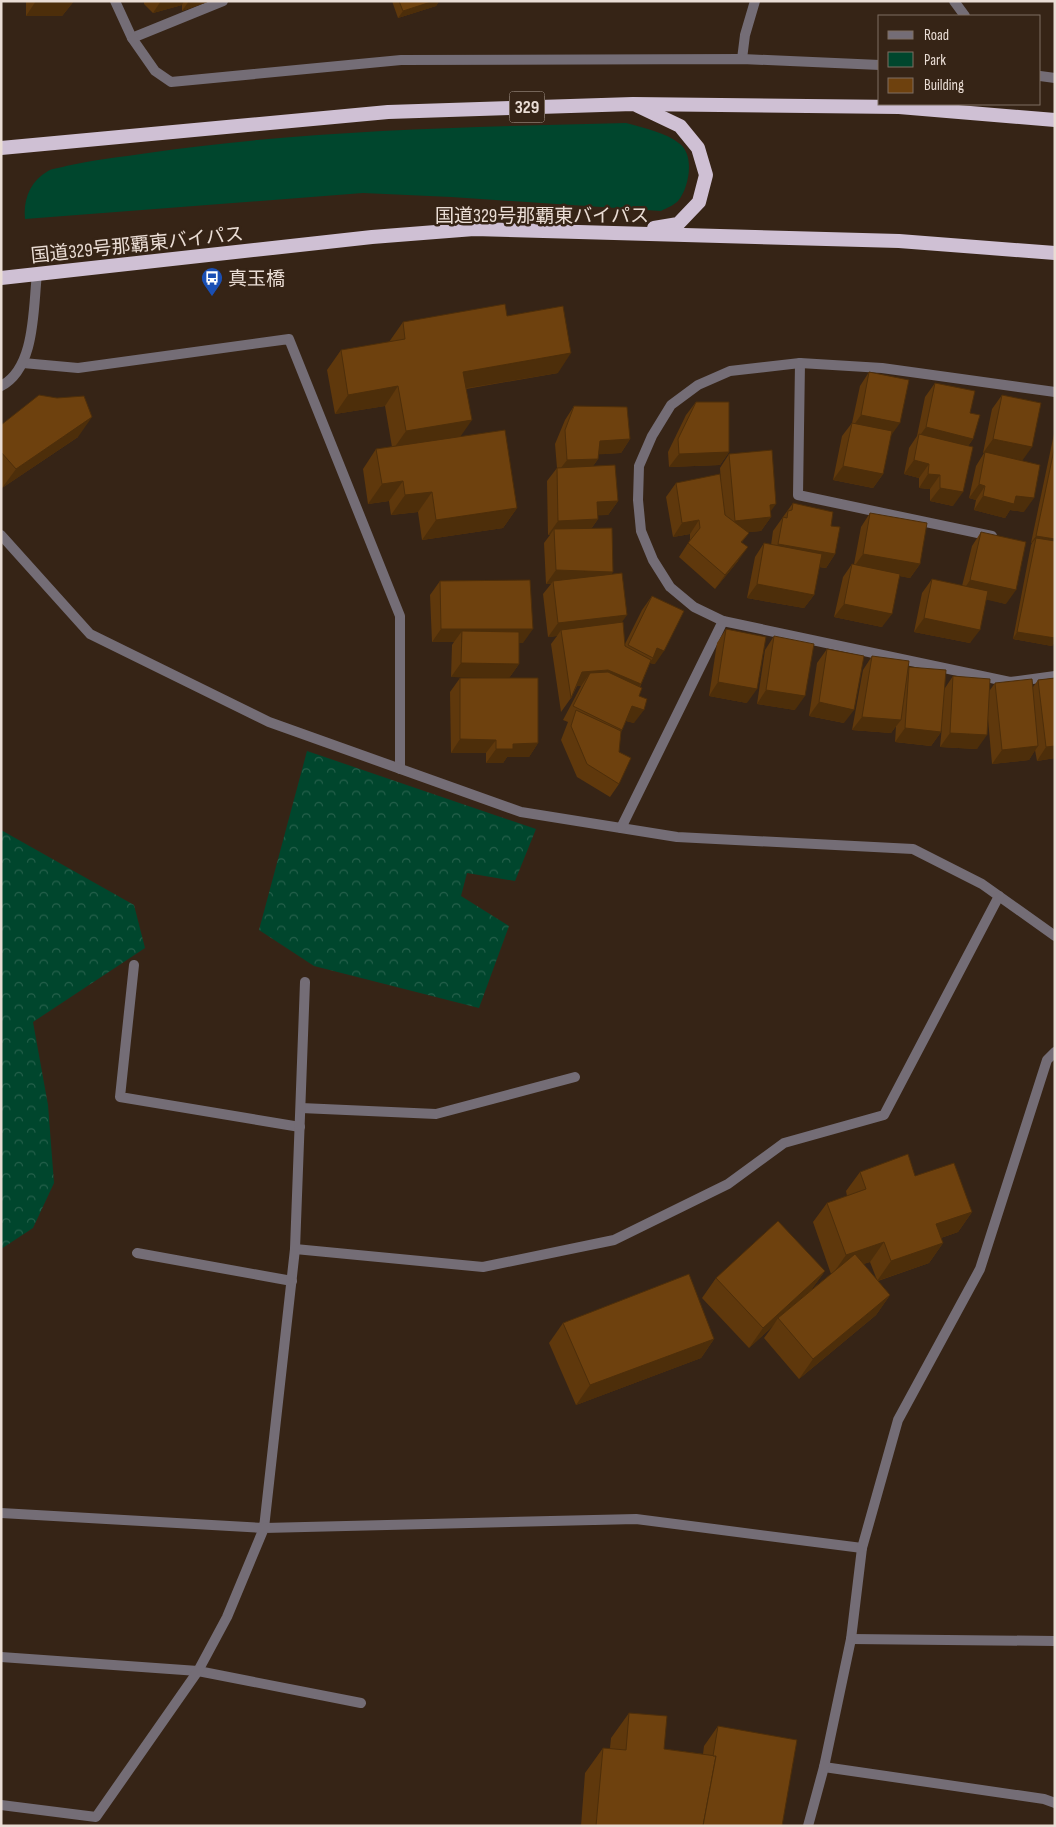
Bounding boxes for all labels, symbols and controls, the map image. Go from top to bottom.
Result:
legend [878,15,1041,105]
text: Road [924,26,949,45]
text: Park [924,51,946,70]
text: Building [924,76,964,95]
road number: 329 [510,91,544,122]
street label: 国道329号那覇東バイパス [435,205,649,228]
street label: 国道329号那覇東バイパス [30,223,245,268]
bus stop icon: 真玉橋 [200,266,224,297]
place label: 真玉橋 [228,268,285,291]

